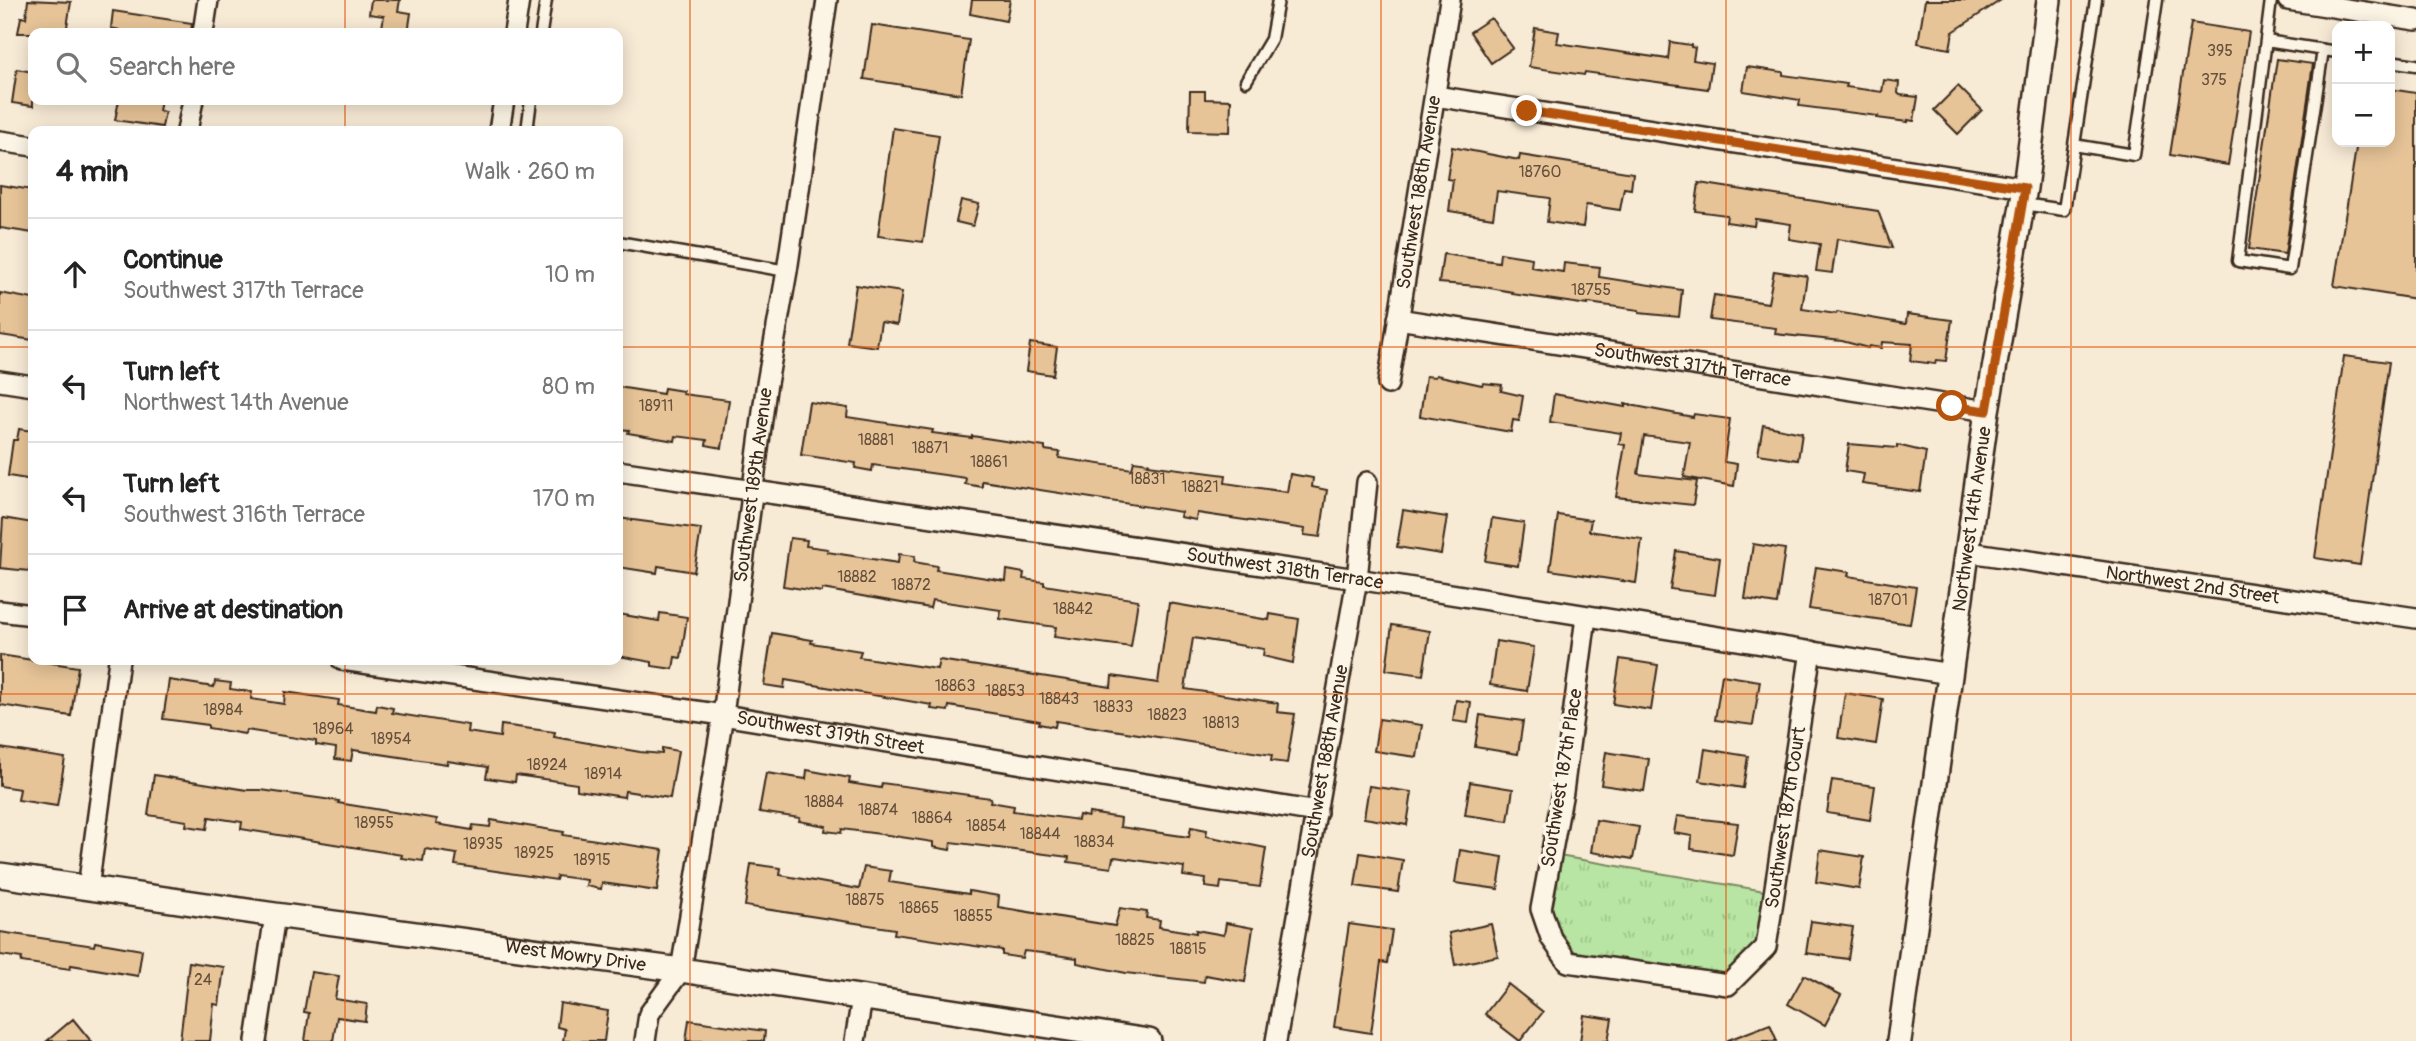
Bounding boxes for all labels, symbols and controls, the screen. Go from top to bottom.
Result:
map controls [2332,21,2395,147]
button: + [2332,21,2395,84]
search box [28,28,623,105]
house number: 395 [2207,41,2233,61]
icon: search [52,48,90,86]
text: Search here [108,51,235,83]
house number: 375 [2201,70,2227,90]
button: − [2332,84,2395,147]
street label: Southwest 188th Avenue [1391,93,1446,291]
route end [1511,95,1542,126]
text: 4 min [56,153,129,190]
text: Walk · 260 m [465,157,595,186]
house number: 18760 [1518,162,1562,182]
text: Continue [123,244,223,276]
icon: ahead [56,255,94,293]
text: 10 m [545,260,595,289]
text: Southwest 317th Terrace [123,276,364,305]
house number: 18755 [1571,280,1611,300]
street label: Southwest 317th Terrace [1592,338,1793,392]
text: Turn left [123,356,219,388]
icon: left [56,367,94,405]
text: 80 m [542,372,595,401]
street label: Southwest 189th Avenue [729,386,778,584]
text: Northwest 14th Avenue [123,388,349,417]
route start [1936,390,1967,421]
house number: 18911 [638,396,674,416]
street label: Northwest 14th Avenue [1947,424,1997,613]
house number: 18881 [858,430,894,450]
house number: 18871 [911,438,949,458]
house number: 18861 [970,452,1008,472]
text: Turn left [123,468,219,500]
house number: 18831 [1128,469,1166,489]
house number: 18821 [1181,477,1219,497]
icon: left [56,479,94,517]
text: 170 m [533,484,595,513]
text: Southwest 316th Terrace [123,500,365,529]
street label: Southwest 318th Terrace [1185,542,1386,595]
street label: Northwest 2nd Street [2104,560,2281,610]
house number: 18882 [837,567,877,587]
house number: 18872 [891,575,931,595]
house number: 18701 [1868,590,1908,610]
icon: arrive [56,591,94,629]
text: Arrive at destination [123,594,343,626]
house number: 18842 [1053,599,1093,619]
street label: Southwest 188th Avenue [1296,662,1354,860]
house number: 18863 [935,676,975,696]
house number: 18853 [985,681,1025,701]
street label: Southwest 187th Place [1536,686,1588,869]
house number: 18843 [1039,689,1079,709]
house number: 18833 [1093,697,1133,717]
house number: 18984 [203,700,243,720]
street label: Southwest 319th Street [735,705,927,760]
house number: 18823 [1147,705,1187,725]
house number: 18813 [1202,713,1240,733]
house number: 18964 [312,719,354,739]
street label: Southwest 187th Court [1760,725,1811,910]
house number: 18954 [371,729,411,749]
house number: 18924 [527,755,567,775]
house number: 18914 [584,764,622,784]
house number: 18884 [804,792,844,812]
house number: 18874 [858,800,898,820]
house number: 18864 [912,808,952,828]
house number: 18955 [354,813,394,833]
house number: 18854 [966,816,1006,836]
house number: 18844 [1020,824,1060,844]
house number: 18834 [1074,832,1114,852]
house number: 18935 [463,834,503,854]
house number: 18925 [514,843,554,863]
house number: 18915 [573,850,611,870]
house number: 18875 [845,890,885,910]
house number: 18865 [899,898,939,918]
house number: 18855 [953,906,993,926]
house number: 18825 [1115,930,1155,950]
street label: West Mowry Drive [503,934,648,977]
house number: 18815 [1169,939,1207,959]
house number: 24 [194,970,212,990]

